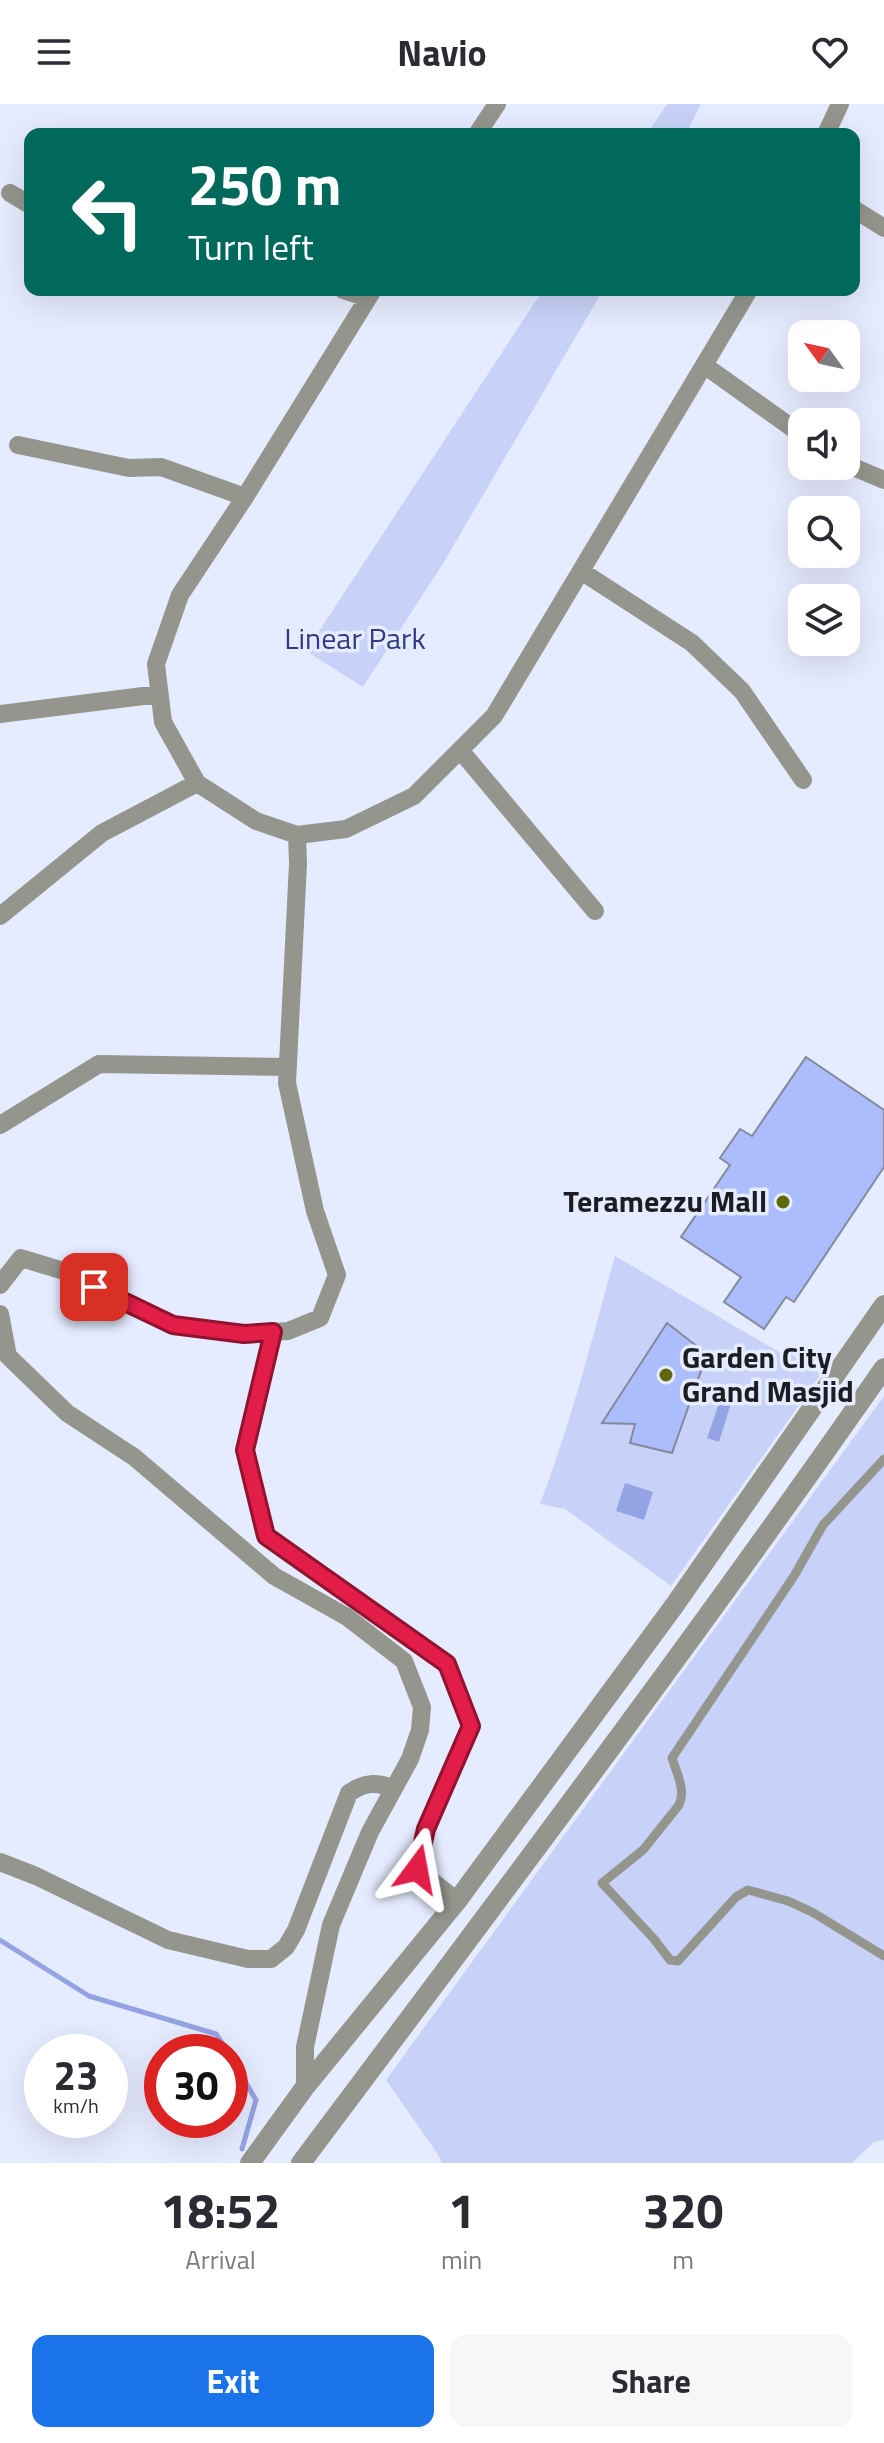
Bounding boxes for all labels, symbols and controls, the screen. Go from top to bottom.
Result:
text: Navio [397,25,487,80]
icon: menu [32,30,76,74]
icon: heart [808,30,852,74]
text: 250 m [188,142,341,227]
icon: left [56,160,160,264]
text: Turn left [188,219,314,274]
north arrow [788,320,860,392]
map controls [788,320,860,656]
button: sound [788,408,860,480]
button: search [788,496,860,568]
button: layers [788,584,860,656]
park label: Linear Park [284,615,426,661]
place label: Teramezzu Mall [563,1178,767,1224]
marker: Teramezzu Mall [774,1193,792,1211]
pin [60,1253,128,1321]
icon: arrive [72,1265,116,1309]
place label: Garden City Grand Masjid [682,1334,854,1414]
marker: Garden City Grand Masjid [657,1366,675,1384]
position arrow [375,1827,459,1911]
speed limit sign: 30 [144,2034,248,2138]
text: 23 [54,2045,98,2106]
text: km/h [53,2090,99,2121]
text: 18:52 [161,2174,280,2247]
text: 1 [448,2174,475,2247]
text: 320 [643,2174,723,2247]
text: Arrival [185,2240,256,2279]
text: min [441,2240,482,2279]
text: m [672,2240,694,2279]
button: Exit [32,2335,434,2427]
button: Share [450,2335,852,2427]

